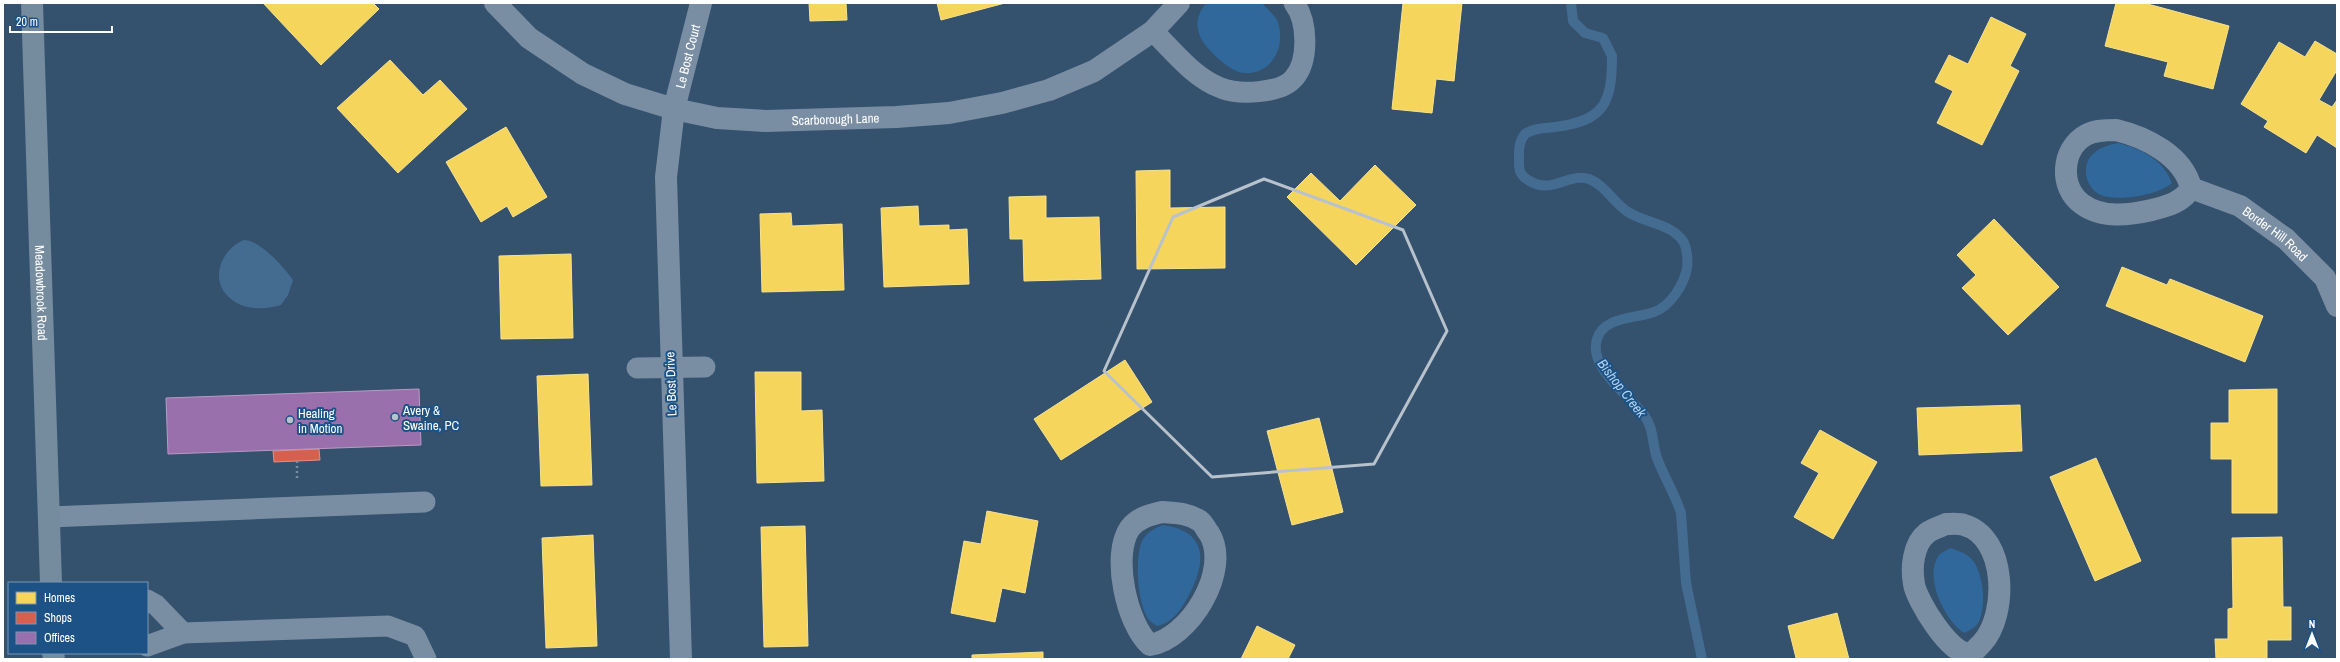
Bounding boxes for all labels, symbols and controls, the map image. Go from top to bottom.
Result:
scale bar [10,8,112,34]
text: 20 m [16,14,38,30]
street label: Le Bost Court [671,23,704,90]
street label: Scarborough Lane [791,109,880,129]
street label: Border Hill Road [2239,202,2312,265]
street label: Meadowbrook Road [31,245,52,341]
street label: Le Bost Drive [661,351,681,417]
water label: Bishop Creek [1593,355,1651,422]
place label: Avery & Swaine, PC [402,402,460,434]
place label: Healing in Motion [298,405,343,437]
marker: Avery & Swaine, PC [390,412,400,422]
marker: Healing in Motion [285,415,295,425]
legend [8,582,148,654]
text: Homes [44,590,75,606]
text: Shops [44,610,72,626]
north arrow [2292,614,2332,654]
text: N [2309,617,2315,631]
text: Offices [44,630,75,646]

